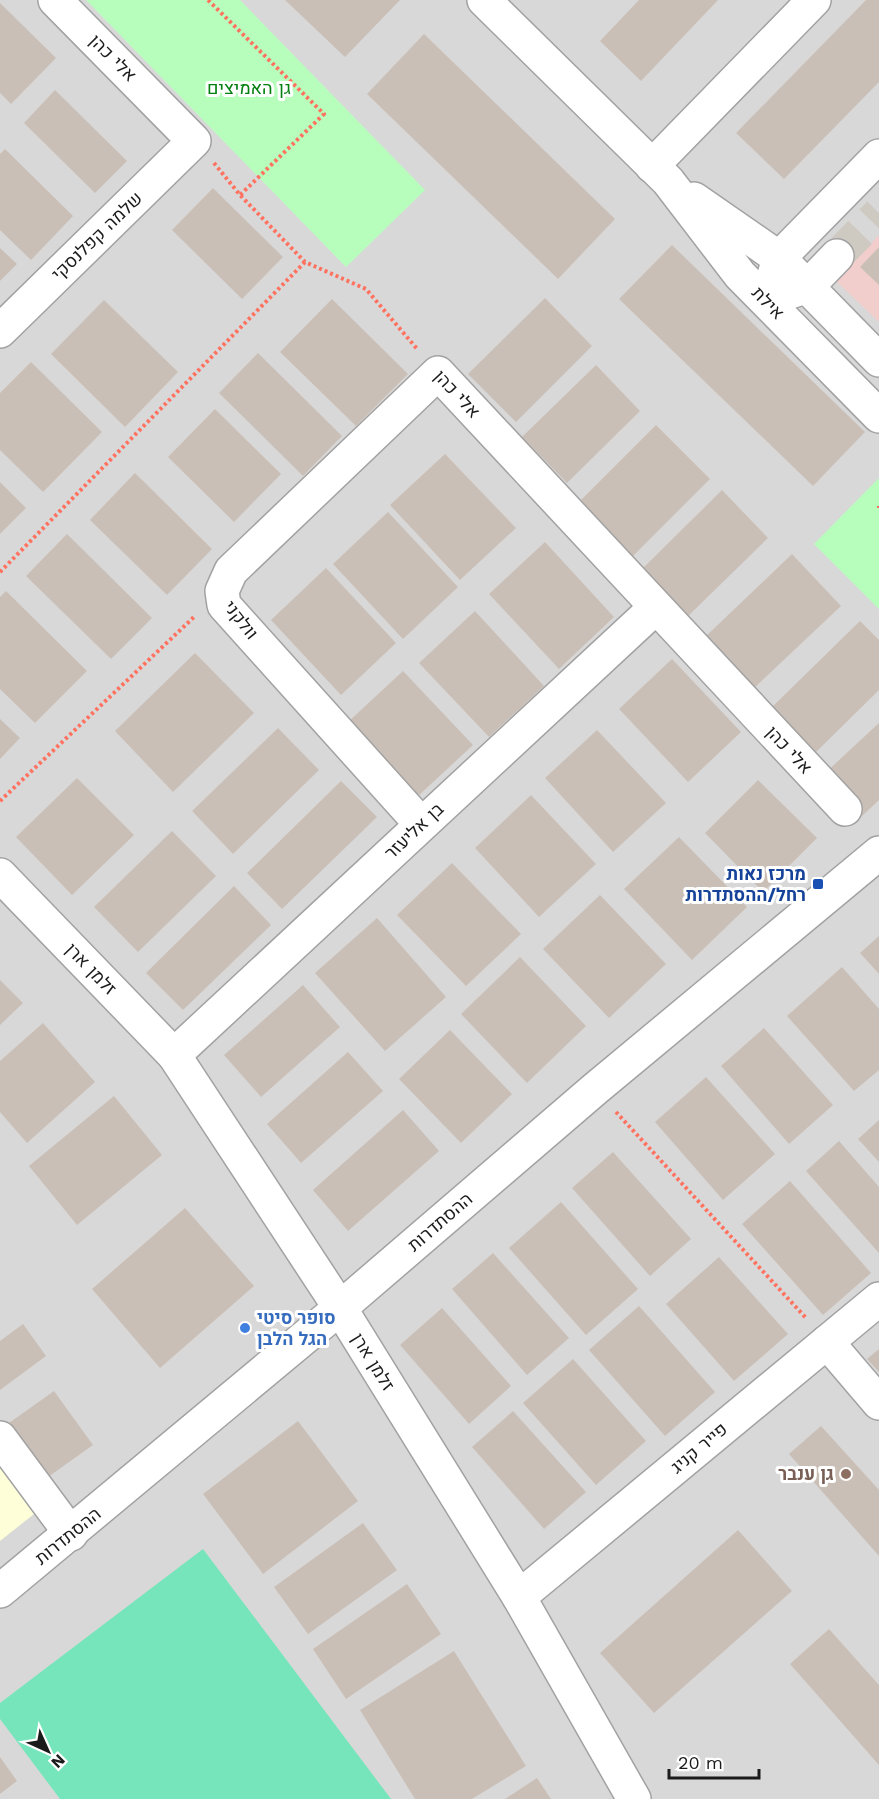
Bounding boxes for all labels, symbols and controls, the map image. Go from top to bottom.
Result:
street label: אלי כהן [85,30,141,86]
park label: גן האמיצים [207,77,291,98]
street label: שלמה קפלנסקי [47,187,146,284]
street label: אילת [748,282,789,323]
street label: אלי כהן [430,365,485,422]
street label: וולקני [220,596,263,643]
street label: אלי כהן [762,721,817,778]
street label: בן אליעזר [380,798,448,863]
place label: מרכז נאות רחל/ההסתדרות [686,863,806,905]
marker: מרכז נאות רחל/ההסתדרות [811,877,825,891]
street label: זלמן ארן [62,938,121,999]
street label: ההסתדרות [403,1188,476,1255]
place label: סופר סיטי הגל הלבן [257,1307,336,1349]
marker: סופר סיטי הגל הלבן [238,1321,252,1335]
street label: זלמן ארן [348,1329,399,1394]
street label: פייר קניג [666,1418,731,1477]
place label: גן ענבר [778,1463,834,1484]
marker: גן ענבר [839,1467,853,1481]
street label: ההסתדרות [31,1503,105,1569]
north arrow [18,1721,78,1781]
scale bar [669,1742,759,1780]
text: N [47,1750,69,1772]
text: 20 m [678,1752,723,1773]

